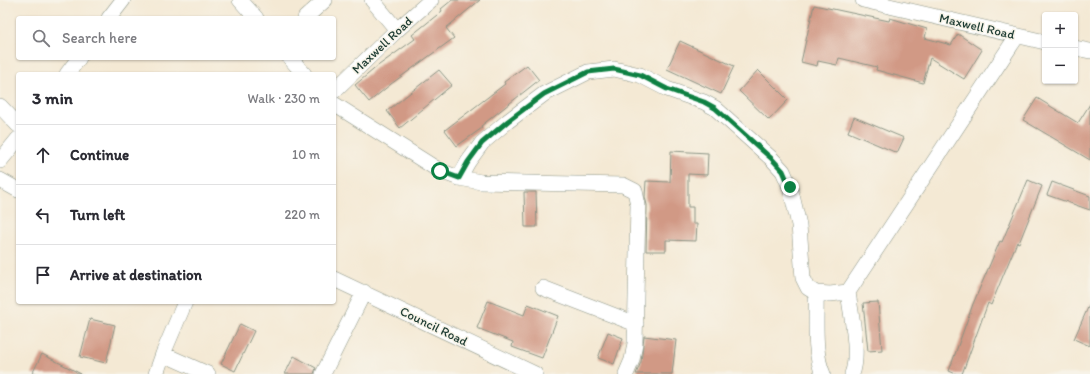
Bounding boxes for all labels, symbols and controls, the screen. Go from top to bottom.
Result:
street label: Maxwell Road [938,10,1016,42]
map controls [1042,12,1078,84]
button: + [1042,12,1078,48]
street label: Maxwell Road [349,13,415,77]
search box [16,16,336,60]
icon: search [30,27,52,49]
text: Search here [62,29,137,47]
button: − [1042,48,1078,84]
text: 3 min [32,88,73,108]
text: Walk · 230 m [248,91,320,106]
icon: ahead [32,144,54,166]
text: Continue [70,146,129,164]
text: 10 m [292,147,320,162]
route start [431,162,449,180]
route end [781,178,799,196]
icon: left [32,204,54,226]
text: Turn left [70,206,125,224]
text: 220 m [284,207,320,222]
icon: arrive [32,264,54,286]
text: Arrive at destination [70,266,202,284]
street label: Council Road [398,303,470,349]

